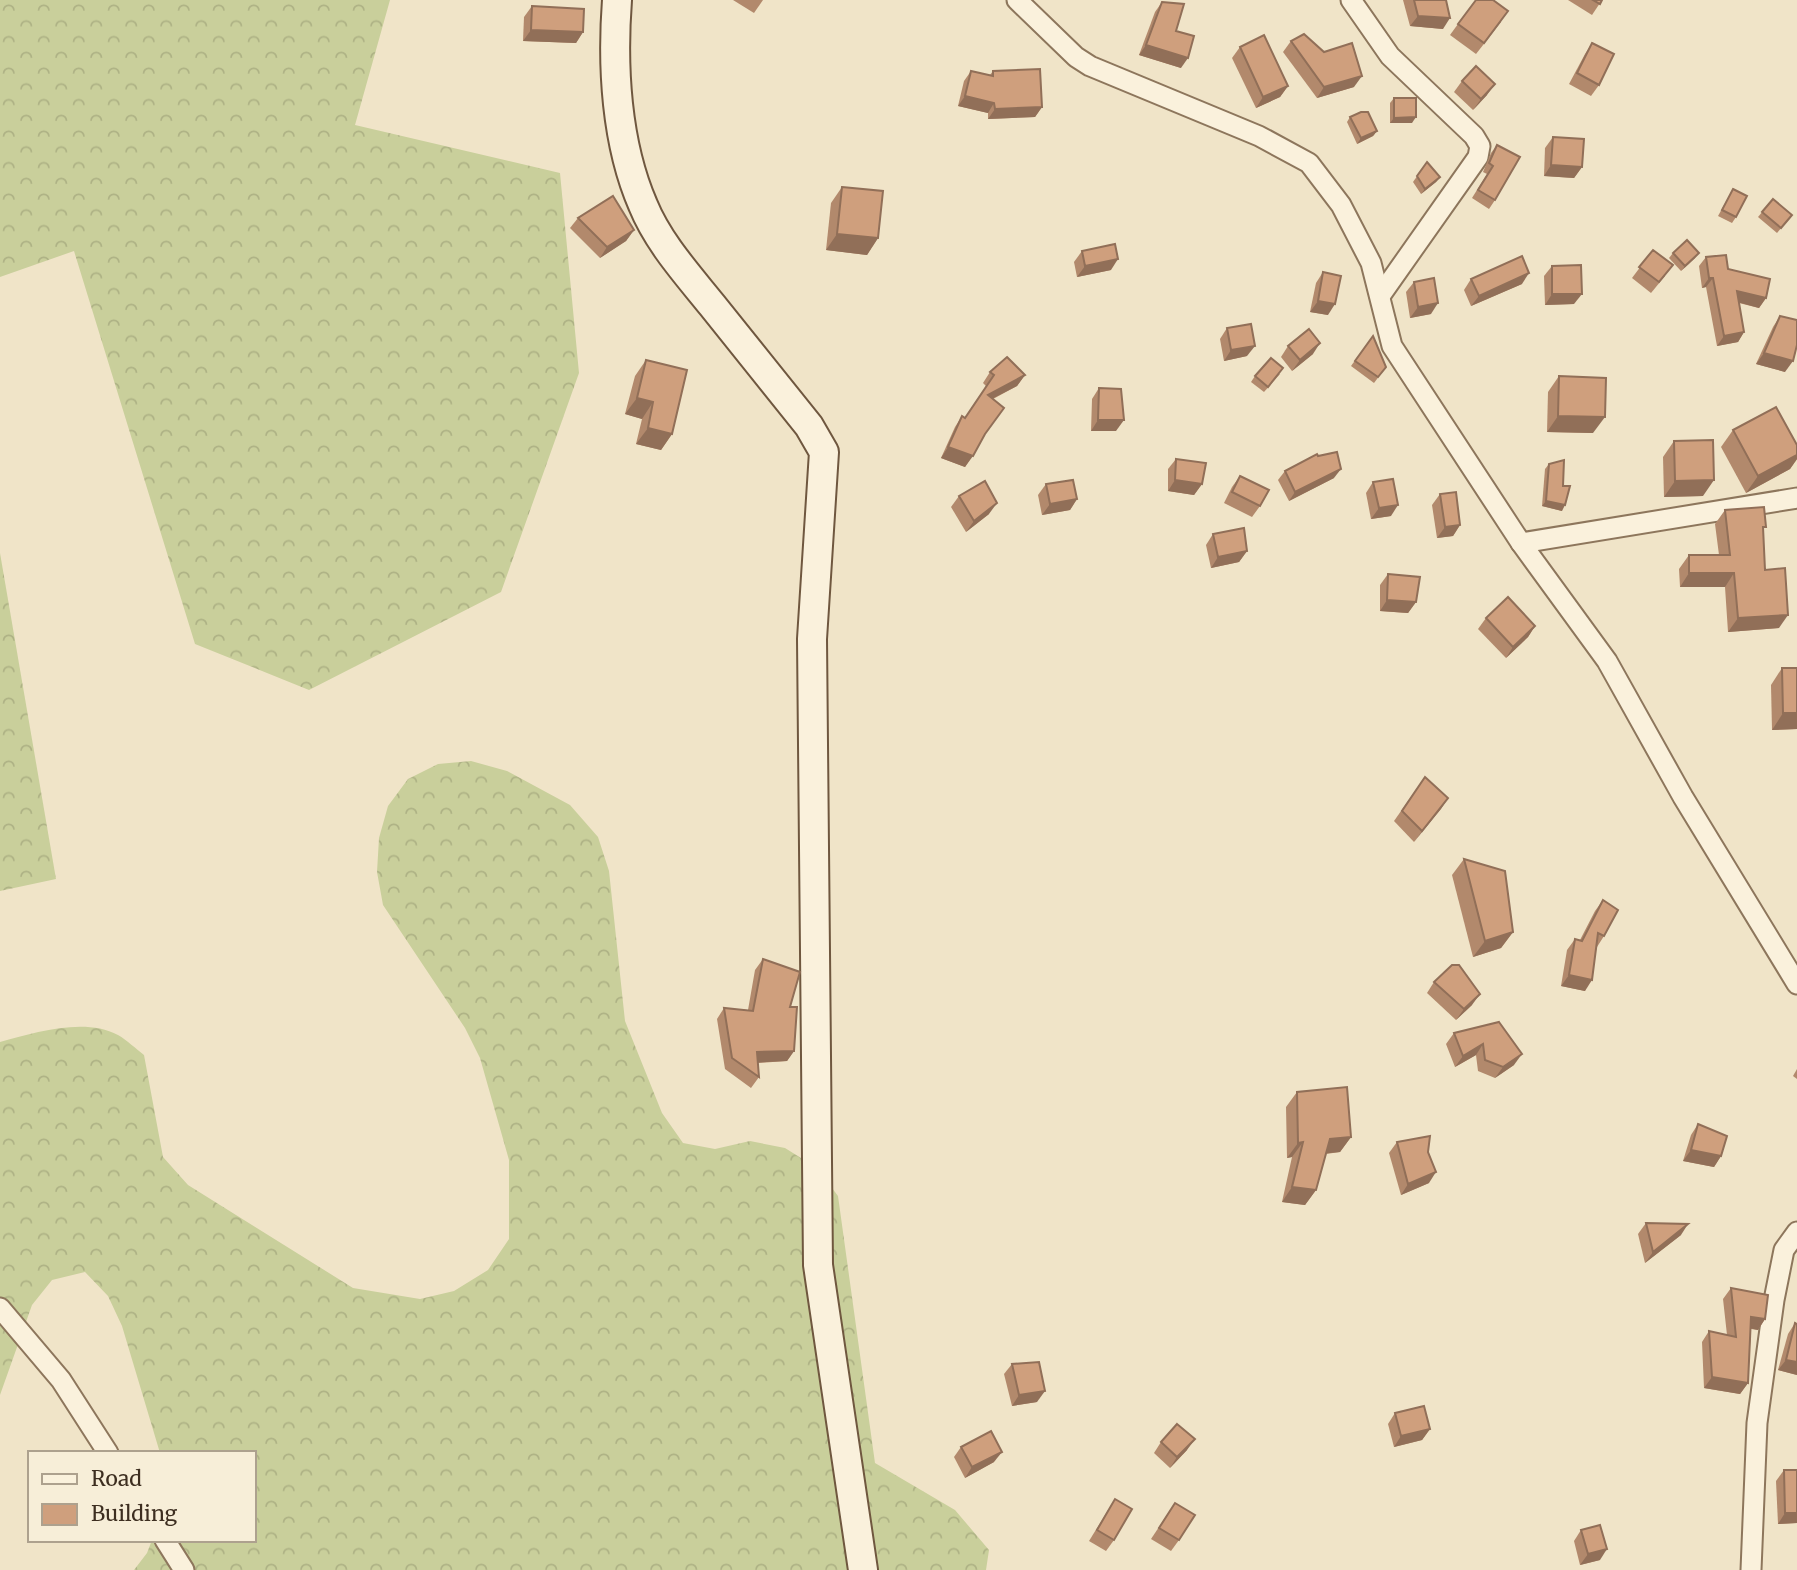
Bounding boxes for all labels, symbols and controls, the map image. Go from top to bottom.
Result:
legend [28,1451,256,1542]
text: Road [91,1465,142,1492]
text: Building [91,1500,178,1527]

